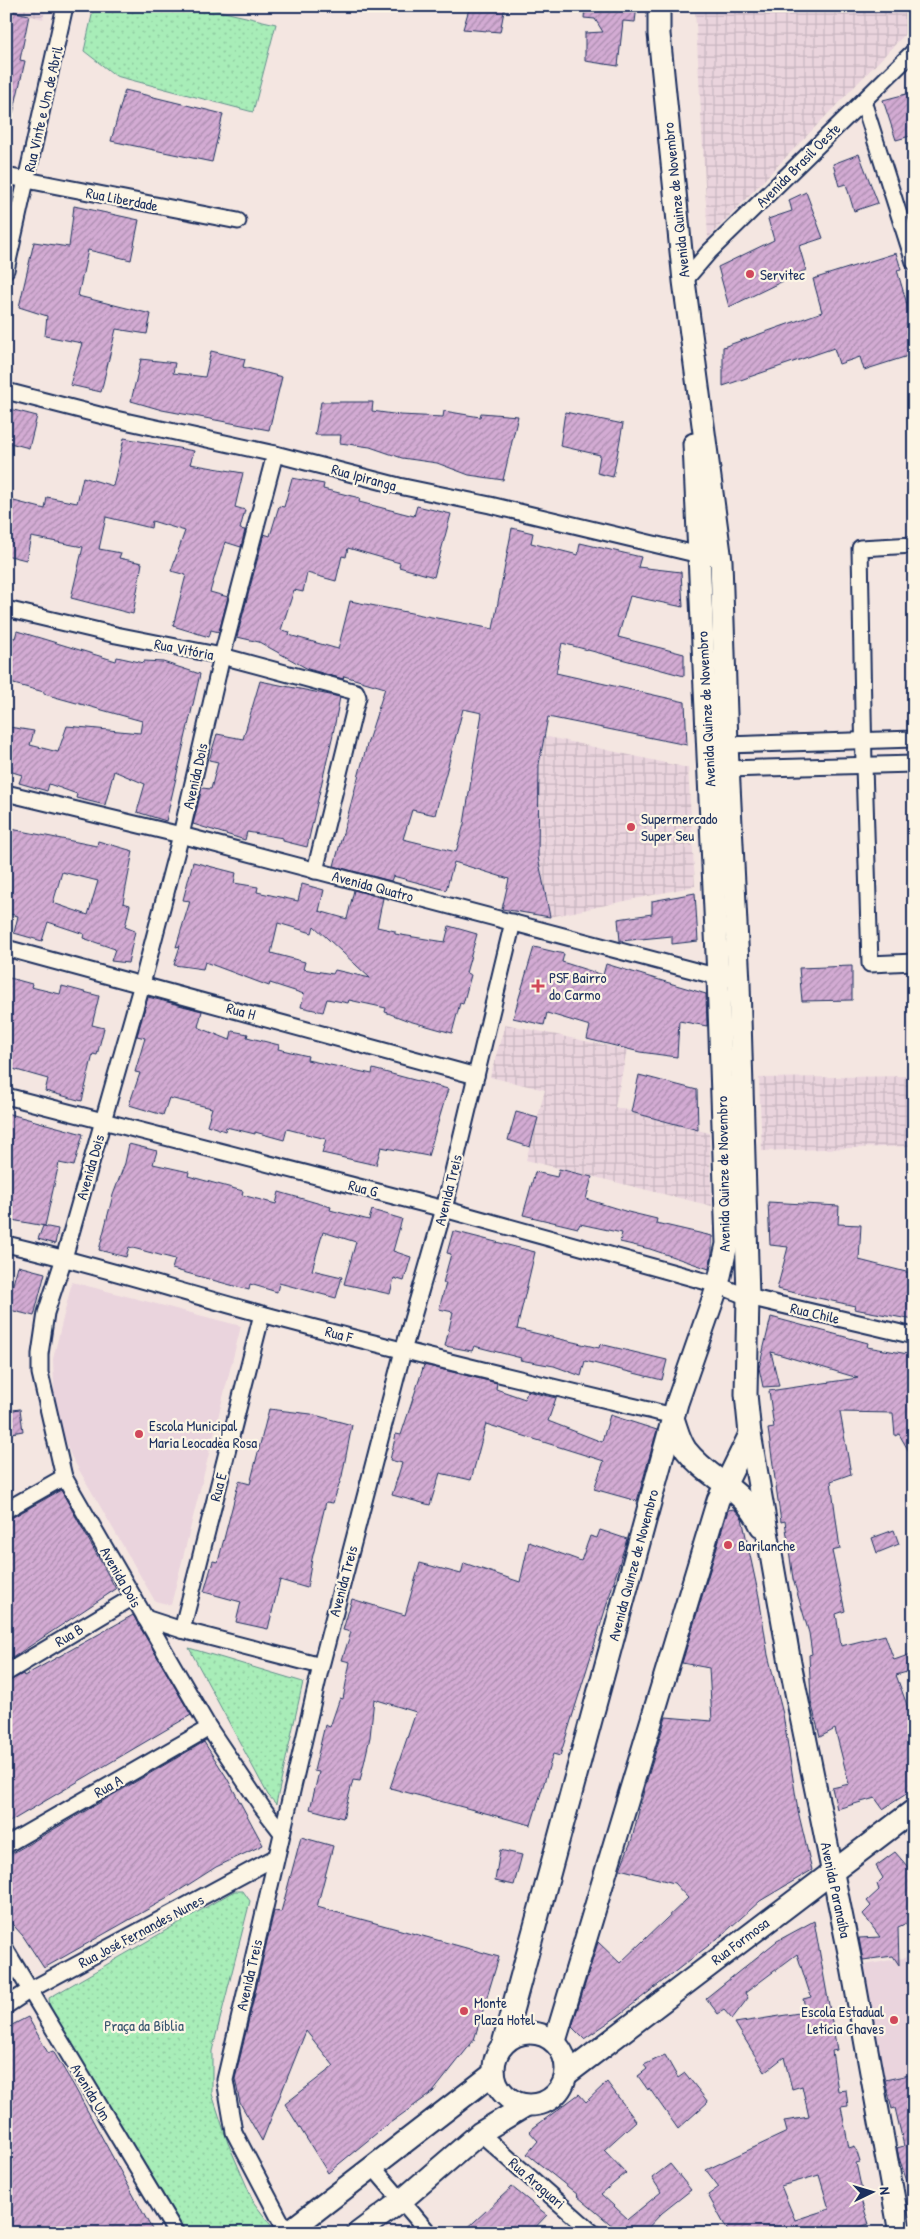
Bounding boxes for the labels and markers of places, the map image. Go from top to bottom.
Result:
place label: Servitec [760,264,805,285]
marker: Servitec [744,268,756,280]
place label: Supermercado Super Seu [641,808,718,846]
marker: Supermercado Super Seu [625,821,637,833]
place label: PSF Bairro do Carmo [549,967,607,1005]
marker: PSF Bairro do Carmo [531,979,545,993]
place label: Escola Municipal Maria Leocadea Rosa [149,1415,257,1453]
marker: Escola Municipal Maria Leocadea Rosa [133,1428,145,1440]
place label: Barilanche [738,1535,795,1556]
marker: Barilanche [722,1539,734,1551]
place label: Monte Plaza Hotel [474,1992,535,2030]
place label: Escola Estadual Letícia Chaves [801,2001,884,2039]
marker: Monte Plaza Hotel [458,2005,470,2017]
marker: Escola Estadual Letícia Chaves [888,2014,900,2026]

